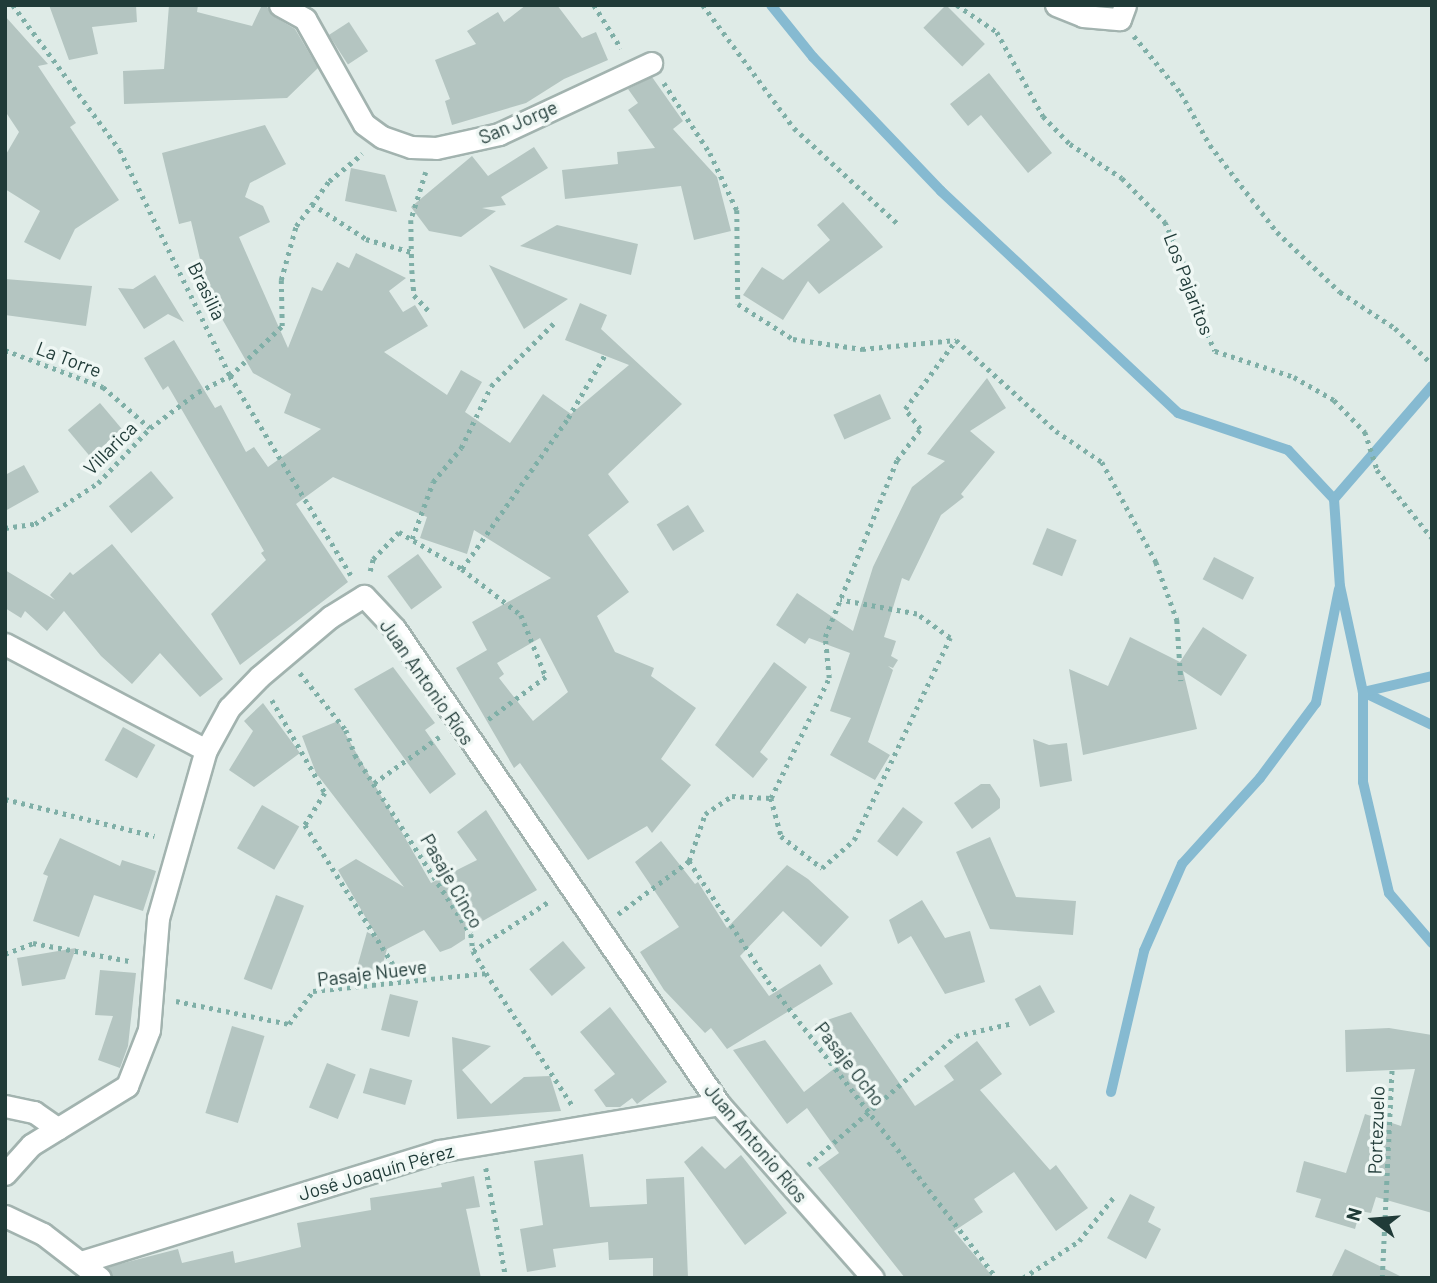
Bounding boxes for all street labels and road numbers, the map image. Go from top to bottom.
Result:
street label: San Jorge [475,95,561,149]
street label: Los Pajaritos [1159,230,1219,338]
street label: Brasilia [183,258,231,324]
street label: La Torre [33,336,105,382]
street label: Villarica [79,417,141,479]
street label: Juan Antonio Ríos [375,615,479,749]
street label: Pasaje Cinco [416,830,488,932]
street label: Pasaje Nueve [316,955,428,991]
street label: Pasaje Ocho [810,1017,890,1111]
street label: Juan Antonio Ríos [700,1079,812,1207]
street label: Portezuelo [1363,1085,1389,1175]
street label: José Joaquín Pérez [296,1139,456,1205]

